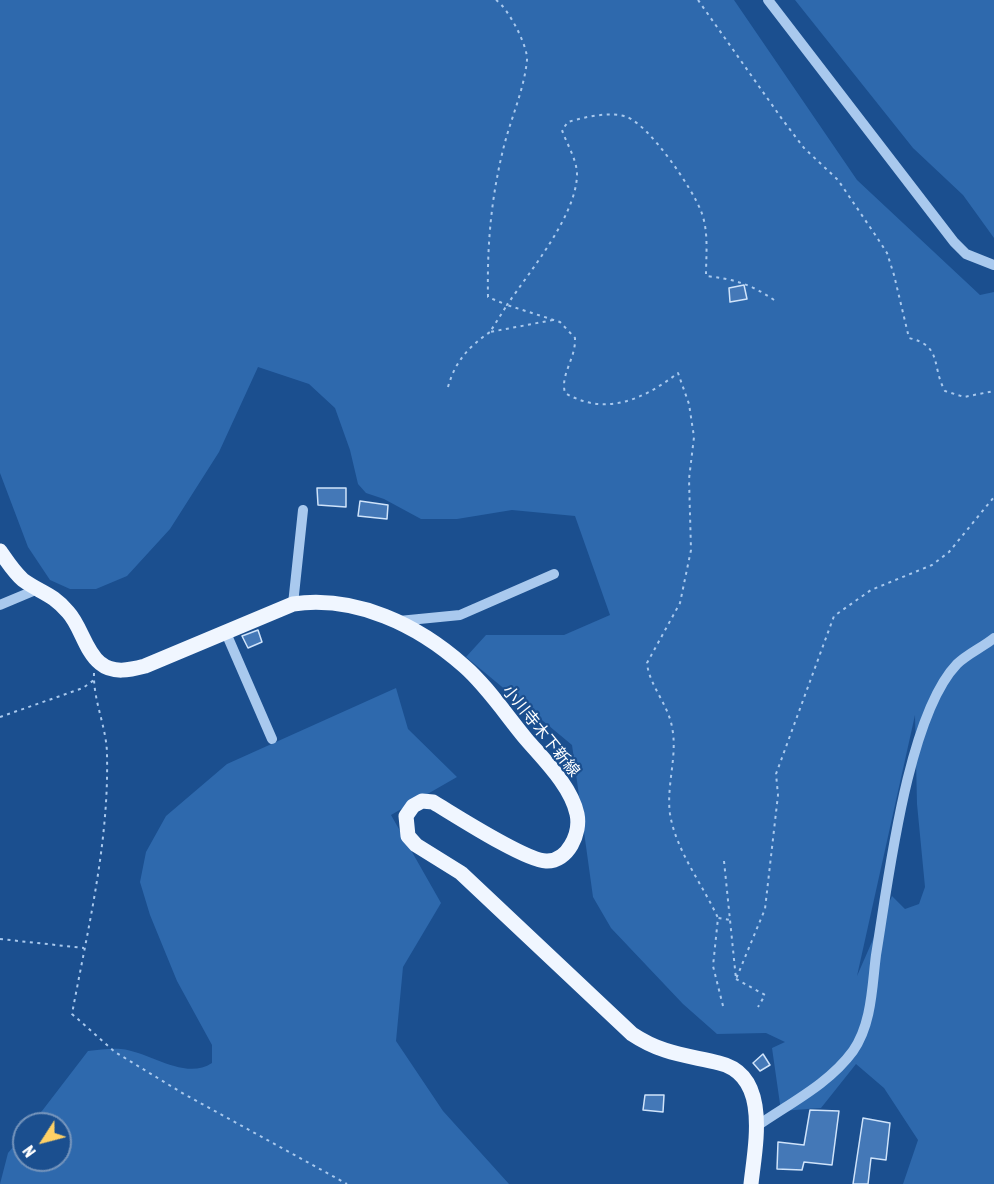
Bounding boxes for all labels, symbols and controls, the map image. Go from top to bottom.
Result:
street label: 小川寺木下新線 [498,681,584,781]
north arrow [12,1112,72,1172]
text: N [19,1142,39,1161]

